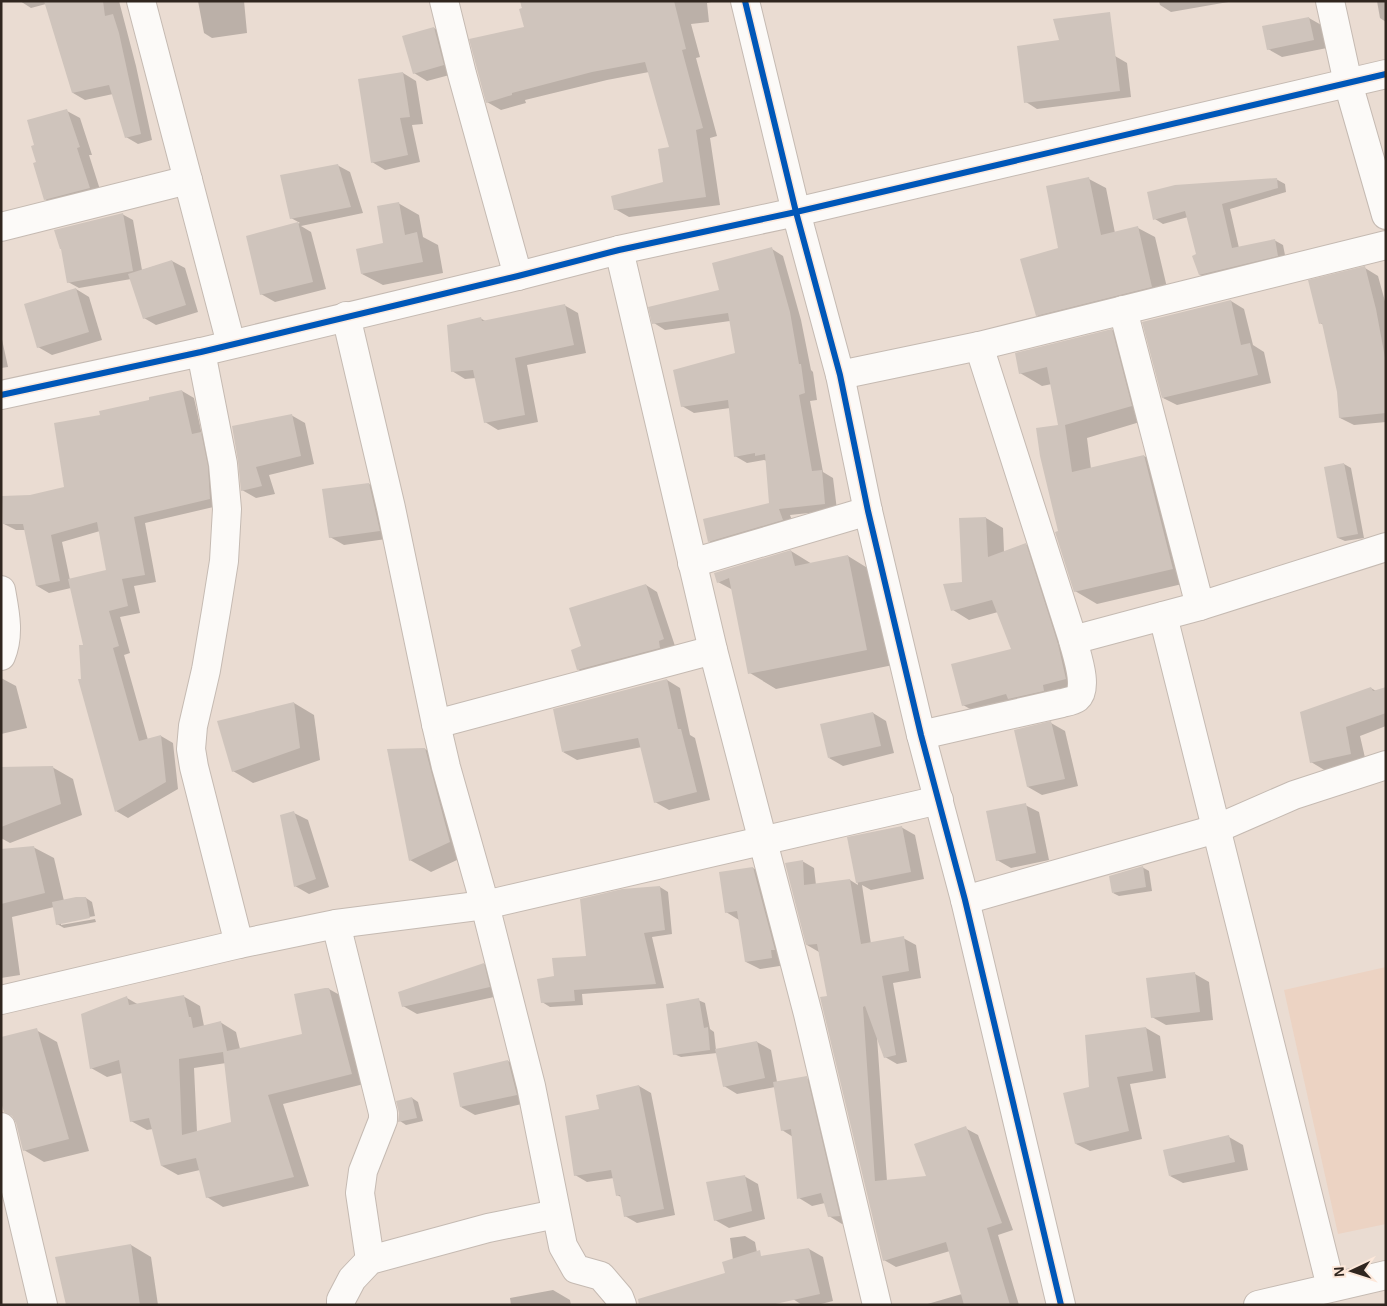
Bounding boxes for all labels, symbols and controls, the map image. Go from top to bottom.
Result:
north arrow [1327,1246,1377,1296]
text: N [1331,1266,1347,1278]

